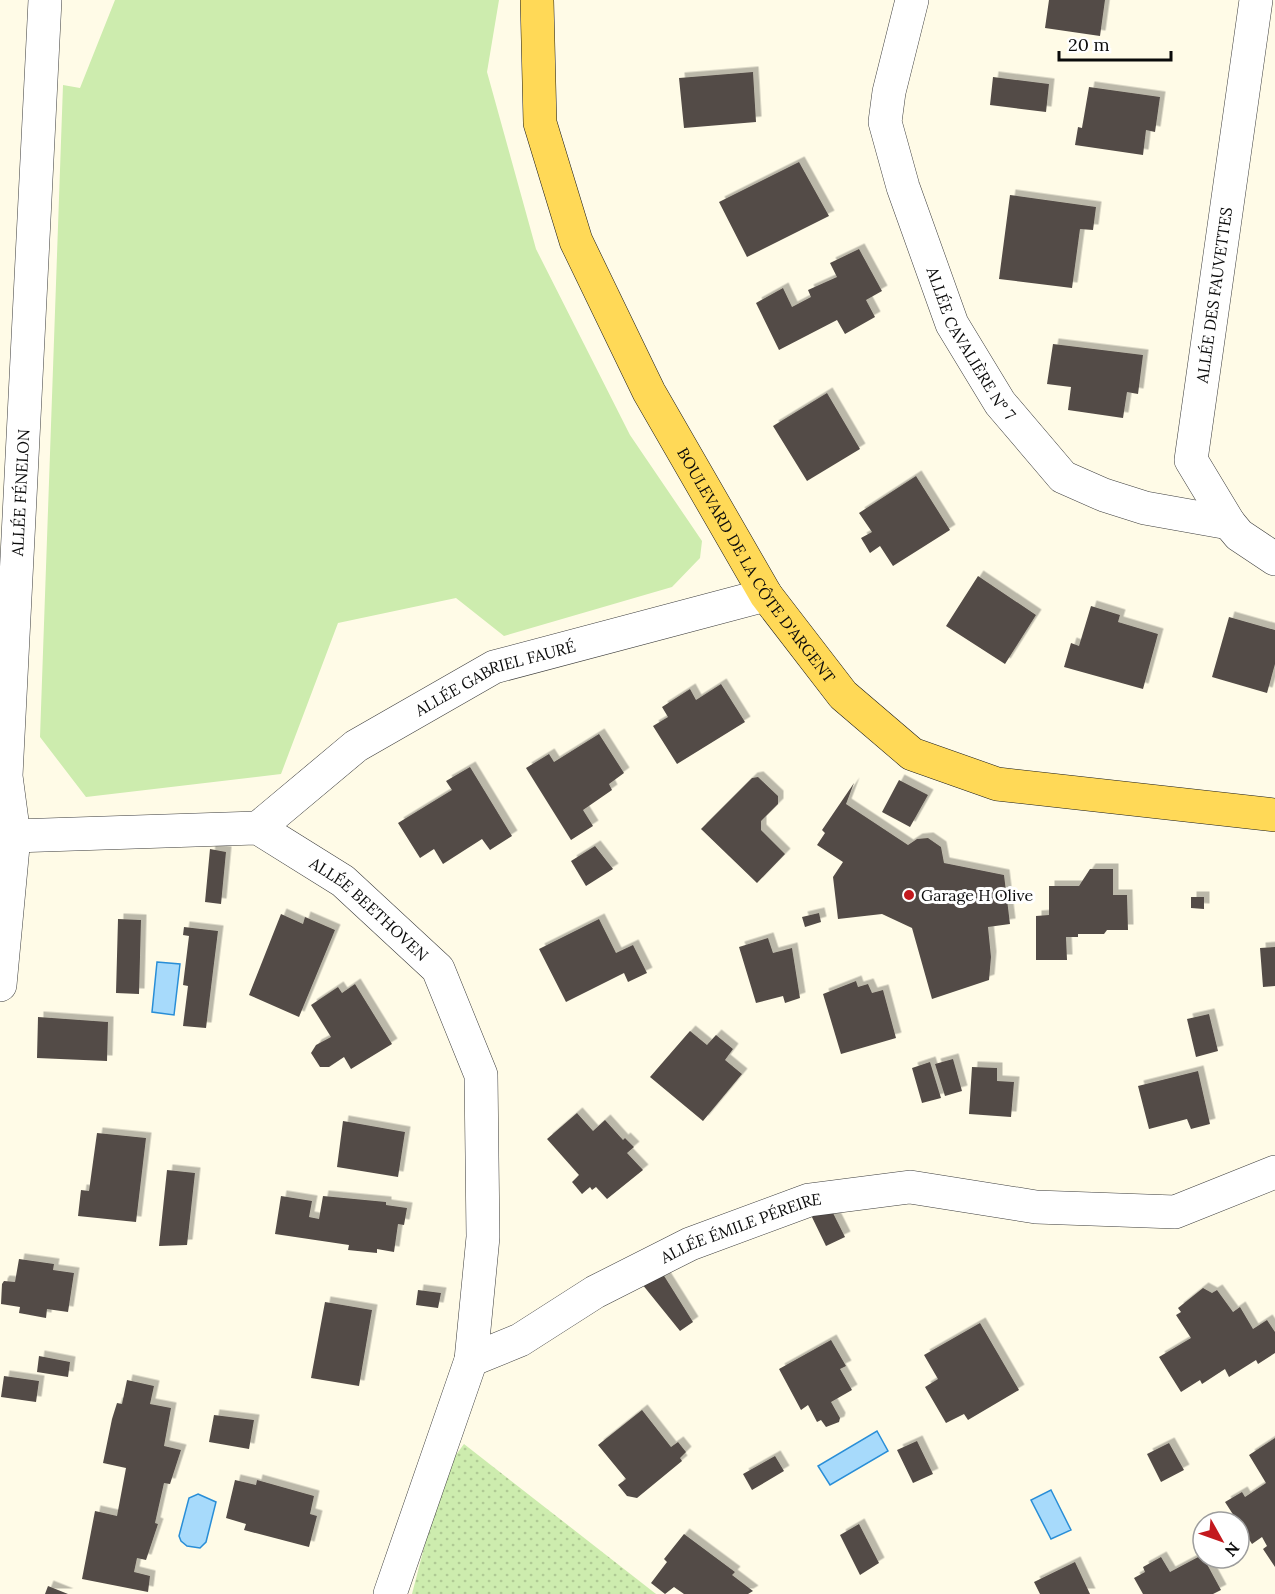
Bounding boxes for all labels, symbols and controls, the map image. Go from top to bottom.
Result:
scale bar [1059,24,1172,62]
text: 20 m [1068,33,1110,56]
street label: ALLÉE DES FAUVETTES [1192,206,1236,385]
street label: ALLÉE CAVALIÈRE N° 7 [922,263,1021,425]
street label: ALLÉE FÉNELON [7,428,33,558]
street label: BOULEVARD DE LA CÔTE D'ARGENT [673,444,840,687]
street label: ALLÉE GABRIEL FAURÉ [410,636,578,721]
street label: ALLÉE BEETHOVEN [305,852,433,965]
place label: Garage H Olive [921,885,1033,905]
marker: Garage H Olive [902,888,916,902]
street label: ALLÉE ÉMILE PÉREIRE [656,1189,822,1268]
north arrow [1191,1510,1251,1570]
text: N [1221,1538,1244,1561]

